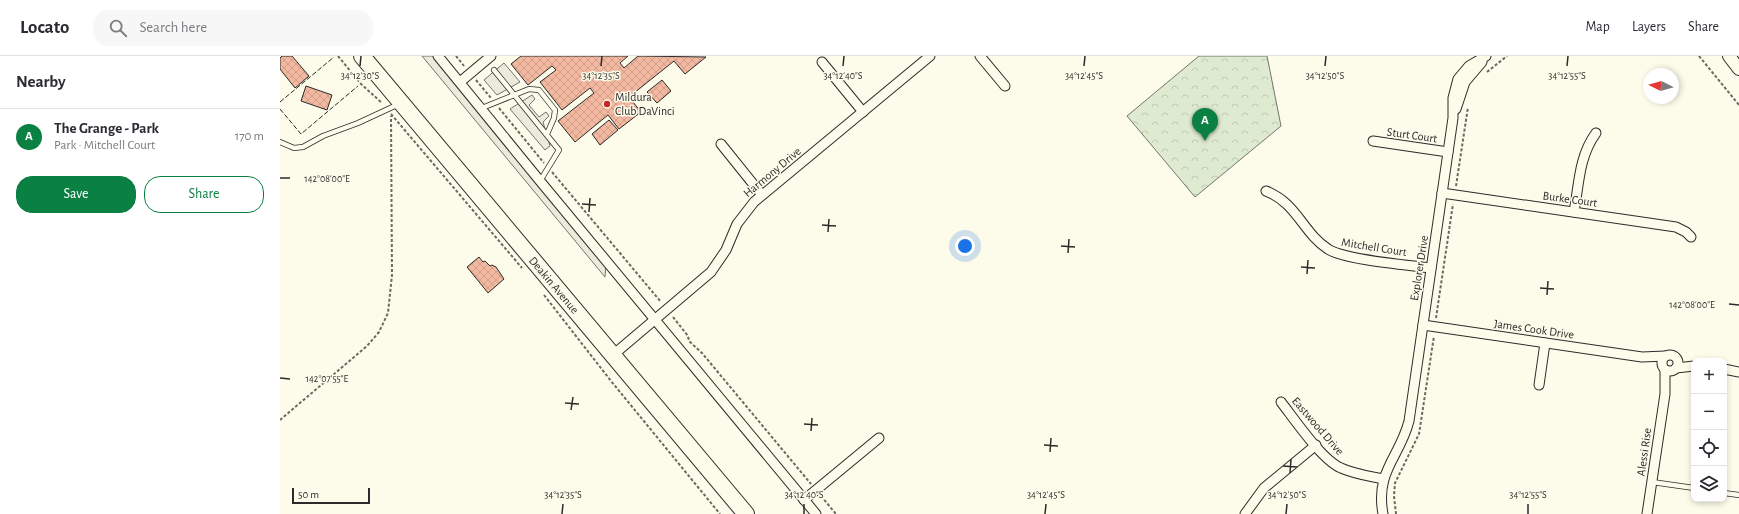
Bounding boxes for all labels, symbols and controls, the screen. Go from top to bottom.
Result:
search box [93,10,373,46]
icon: search [107,17,129,39]
text: Locato [20,18,69,37]
text: Search here [139,20,207,35]
text: Map [1585,20,1610,34]
text: Layers [1632,20,1666,34]
text: Share [1688,20,1719,34]
north arrow [1643,68,1679,104]
text: 34°12'30"S [341,71,379,81]
text: 34°12'35"S [582,71,620,81]
text: 34°12'40"S [823,71,863,81]
text: 34°12'45"S [1065,71,1103,81]
text: 34°12'50"S [1306,71,1345,81]
text: 34°12'55"S [1548,71,1586,81]
text: Nearby [16,73,66,90]
place label: Mildura Club DaVinci [615,91,675,117]
marker: Mildura Club DaVinci [602,99,612,109]
pin: A [1192,108,1218,141]
text: The Grange - Park [54,121,159,136]
street label: Sturt Court [1386,126,1438,144]
text: A [25,130,33,143]
text: 170 m [235,130,264,143]
text: Park · Mitchell Court [54,139,155,152]
street label: Harmony Drive [741,145,804,200]
text: 142°08'00"E [304,174,350,184]
button: Save [16,176,136,213]
button: Share [144,176,264,213]
street label: Burke Court [1542,189,1598,209]
street label: Explorer Drive [1408,234,1430,302]
your location [955,236,975,256]
street label: Mitchell Court [1340,236,1408,258]
street label: Deakin Avenue [527,254,581,316]
text: 142°08'00"E [1669,300,1715,310]
street label: James Cook Drive [1493,317,1575,341]
map controls [1691,358,1727,502]
button: + [1691,358,1727,394]
text: 142°07'55"E [306,374,349,384]
button: − [1691,394,1727,430]
street label: Eastwood Drive [1290,395,1346,457]
street label: Alessi Rise [1635,427,1653,477]
button: locate [1691,430,1727,466]
button: layers [1691,466,1727,502]
scale bar [292,486,370,505]
text: 50 m [298,489,319,500]
text: 34°12'35"S [544,490,582,500]
text: 34°12'40"S [784,490,824,500]
text: 34°12'45"S [1027,490,1065,500]
text: 34°12'50"S [1268,490,1307,500]
text: 34°12'55"S [1509,490,1547,500]

